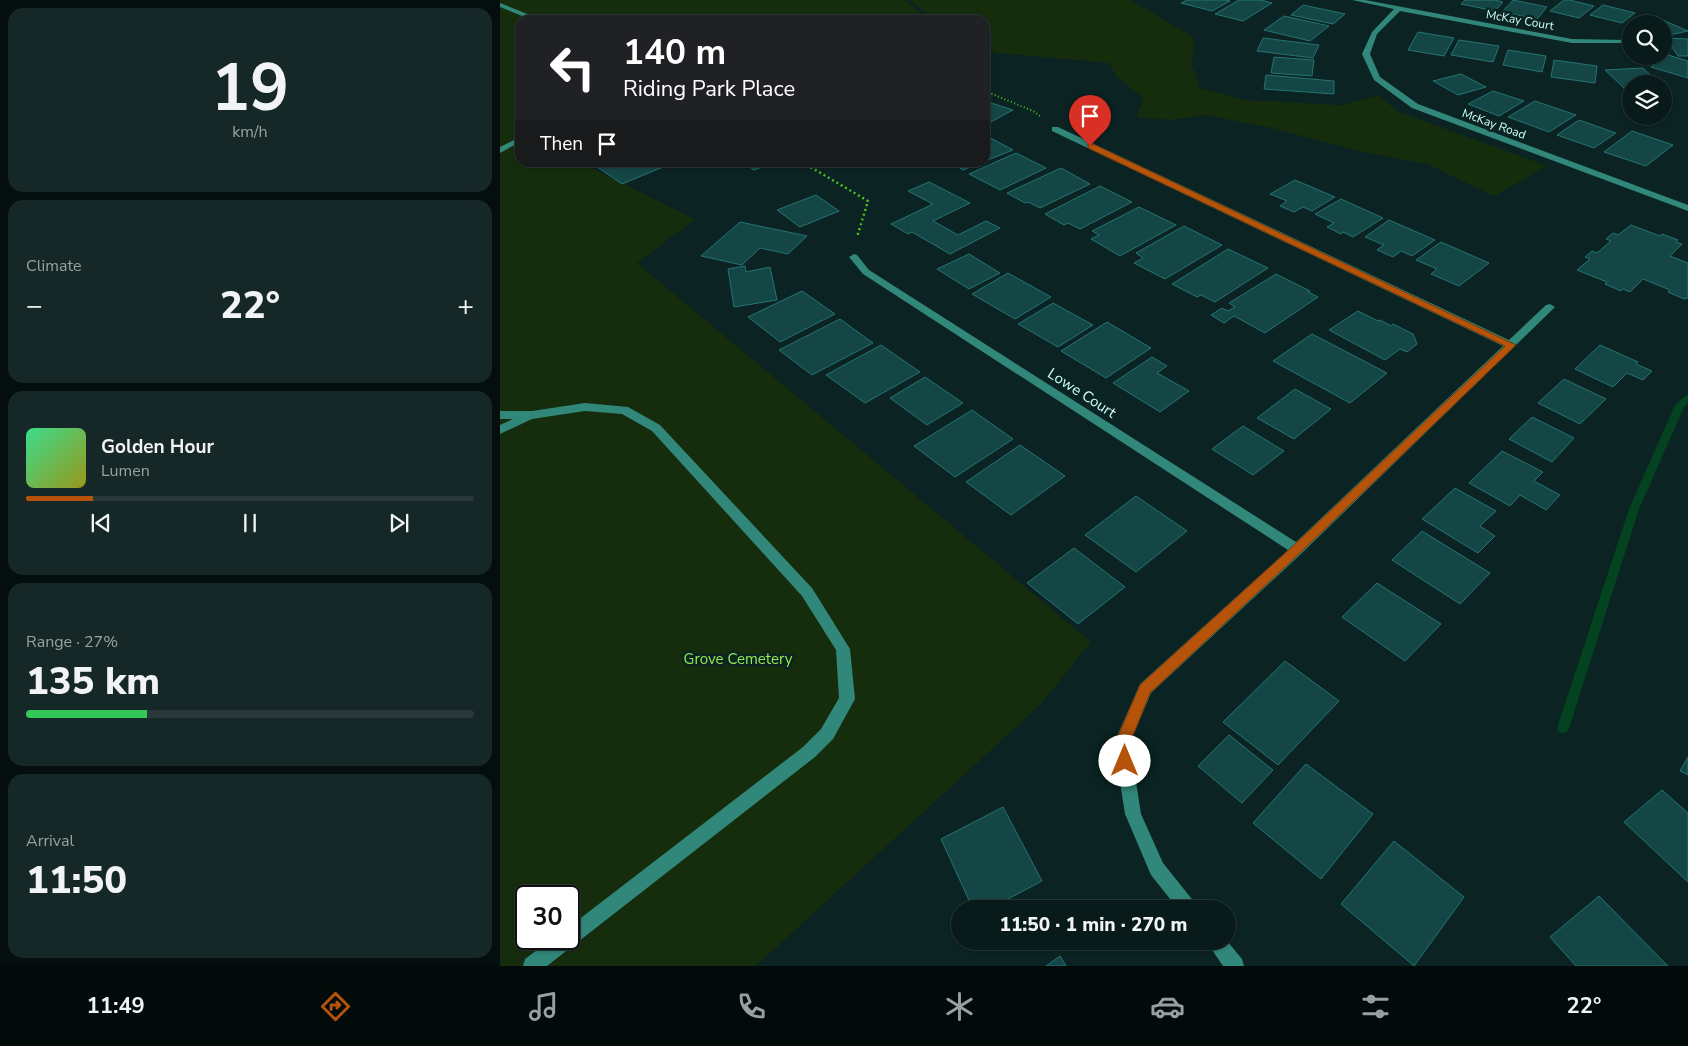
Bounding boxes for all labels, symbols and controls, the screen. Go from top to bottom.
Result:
street label: McKay Court [1485,6,1556,34]
map controls [1622,15,1672,125]
button: search [1622,15,1672,65]
text: 140 m [623,29,726,76]
icon: left [540,35,605,100]
text: 19 [211,44,289,133]
text: Riding Park Place [623,74,795,104]
button: layers [1622,75,1672,125]
pin [1069,95,1111,146]
icon: arrive [1076,102,1104,130]
street label: McKay Road [1460,105,1528,143]
text: km/h [232,121,268,143]
icon: arrive [593,130,621,158]
text: Then [540,131,583,157]
text: Climate [26,255,81,277]
text: 22° [220,280,280,331]
text: − [26,287,43,325]
text: + [457,287,474,325]
street label: Lowe Court [1044,363,1121,423]
text: Golden Hour [101,434,214,460]
text: Lumen [101,460,150,482]
icon: previous [87,509,115,537]
icon: pause [236,509,264,537]
icon: next [385,509,413,537]
text: Range · 27% [26,631,118,653]
park label: Grove Cemetery [684,649,793,669]
text: 135 km [26,656,160,707]
position arrow [1098,734,1150,786]
text: Arrival [26,830,74,852]
text: 11:50 [26,855,127,906]
speed limit sign: 30 [515,885,580,950]
text: 11:50 · 1 min · 270 m [1000,912,1187,938]
icon: directions [318,989,353,1024]
icon: music [526,989,561,1024]
icon: phone [734,989,769,1024]
icon: climate [942,989,977,1024]
icon: car [1150,989,1185,1024]
icon: filters [1358,989,1393,1024]
text: 11:49 [87,991,145,1021]
text: 22° [1567,991,1601,1021]

